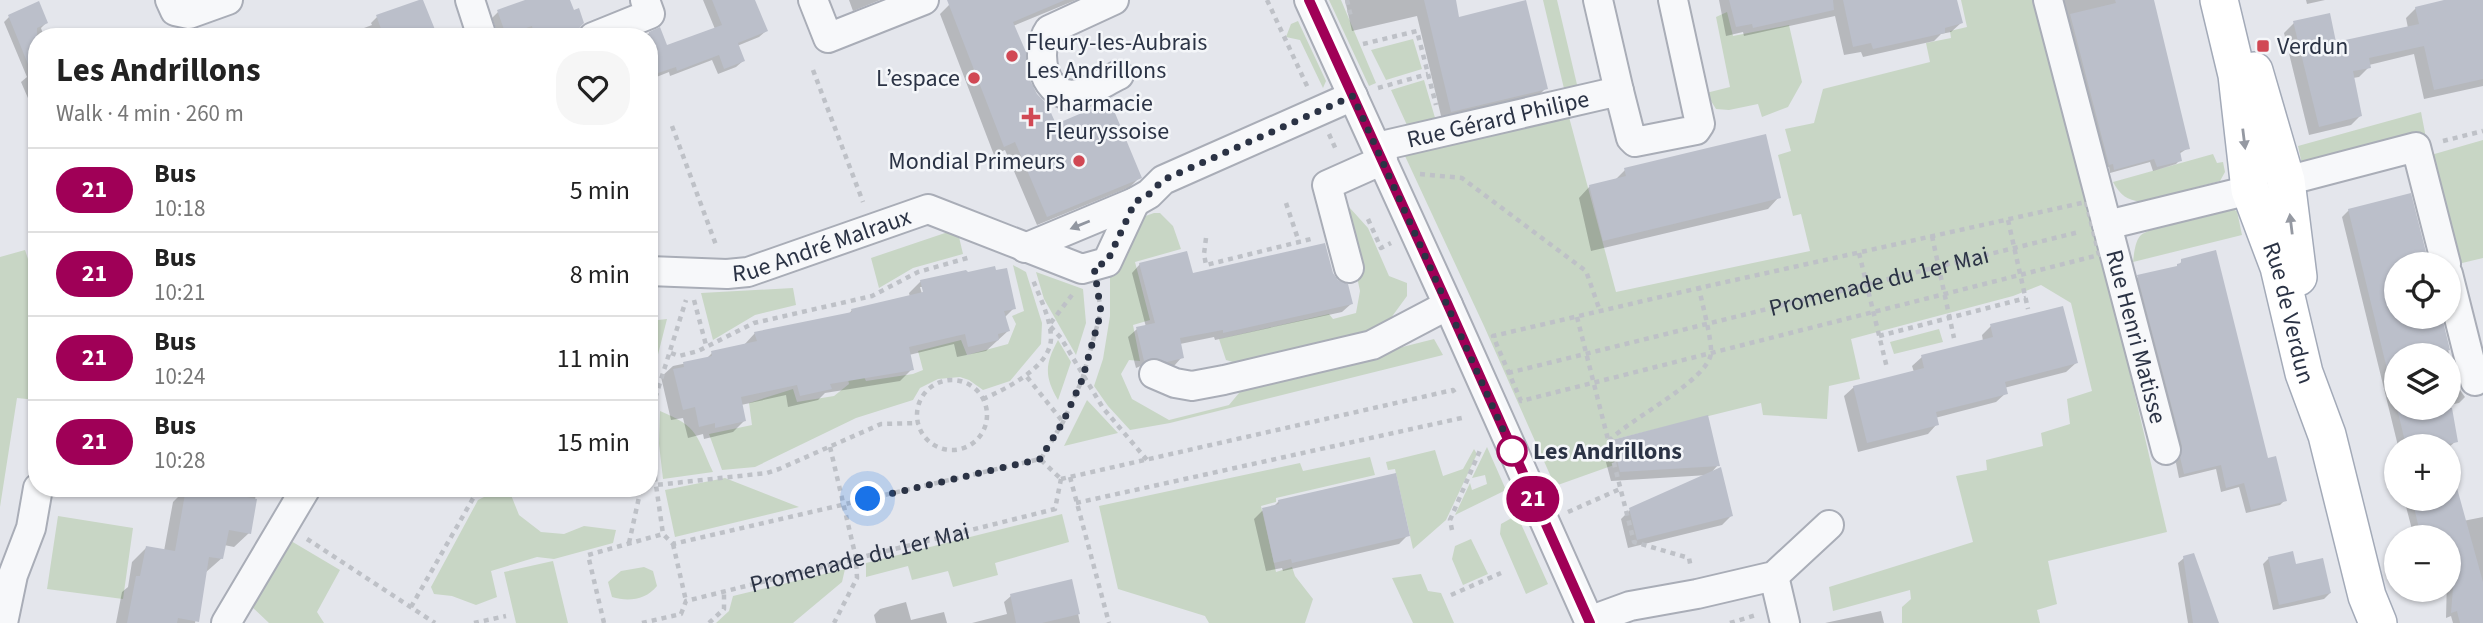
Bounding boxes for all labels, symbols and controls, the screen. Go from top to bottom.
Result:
place label: Fleury-les-Aubrais Les Andrillons [1026,25,1207,88]
place label: Verdun [2277,29,2349,64]
marker: Verdun [2255,38,2271,54]
text: Les Andrillons [56,47,261,94]
marker: Fleury-les-Aubrais Les Andrillons [1004,48,1020,64]
button: heart [556,51,630,125]
place label: L’espace [876,61,960,96]
marker: L’espace [966,70,982,86]
street label: Rue Gérard Philipe [1403,81,1592,157]
place label: Pharmacie Fleuryssoise [1045,86,1169,149]
text: Walk · 4 min · 260 m [56,97,244,130]
marker: Pharmacie Fleuryssoise [1023,109,1039,125]
one-way arrow [2239,129,2250,151]
place label: Mondial Primeurs [888,144,1065,179]
marker: Mondial Primeurs [1071,153,1087,169]
text: Bus [154,155,196,192]
text: 21 [82,172,107,207]
text: 5 min [570,172,630,209]
text: 10:18 [154,192,205,225]
street label: Rue André Malraux [731,199,916,291]
one-way arrow [2286,213,2297,235]
one-way arrow [1070,219,1090,231]
street label: Promenade du 1er Mai [1765,237,1993,325]
street label: Rue de Verdun [2254,237,2324,389]
text: Bus [154,239,196,276]
street label: Rue Henri Matisse [2097,246,2176,427]
map controls [2384,252,2461,602]
button: locate [2384,252,2461,329]
text: 21 [82,256,107,291]
text: 8 min [570,256,630,293]
text: 10:21 [154,276,205,309]
text: Bus [154,323,196,360]
text: 21 [82,340,107,375]
text: 11 min [557,340,630,377]
button: layers [2384,343,2461,420]
text: 10:24 [154,360,205,393]
text: Bus [154,407,196,444]
text: 21 [82,424,107,459]
text: 15 min [557,424,630,461]
place label: Les Andrillons [1533,434,1682,469]
button: + [2384,434,2461,511]
marker: Les Andrillons [1497,436,1527,466]
text: 10:28 [154,444,205,477]
line badge: 21 [1502,476,1564,522]
your location [850,481,885,516]
text: 21 [1520,481,1546,516]
street label: Promenade du 1er Mai [746,513,973,602]
button: − [2384,525,2461,602]

